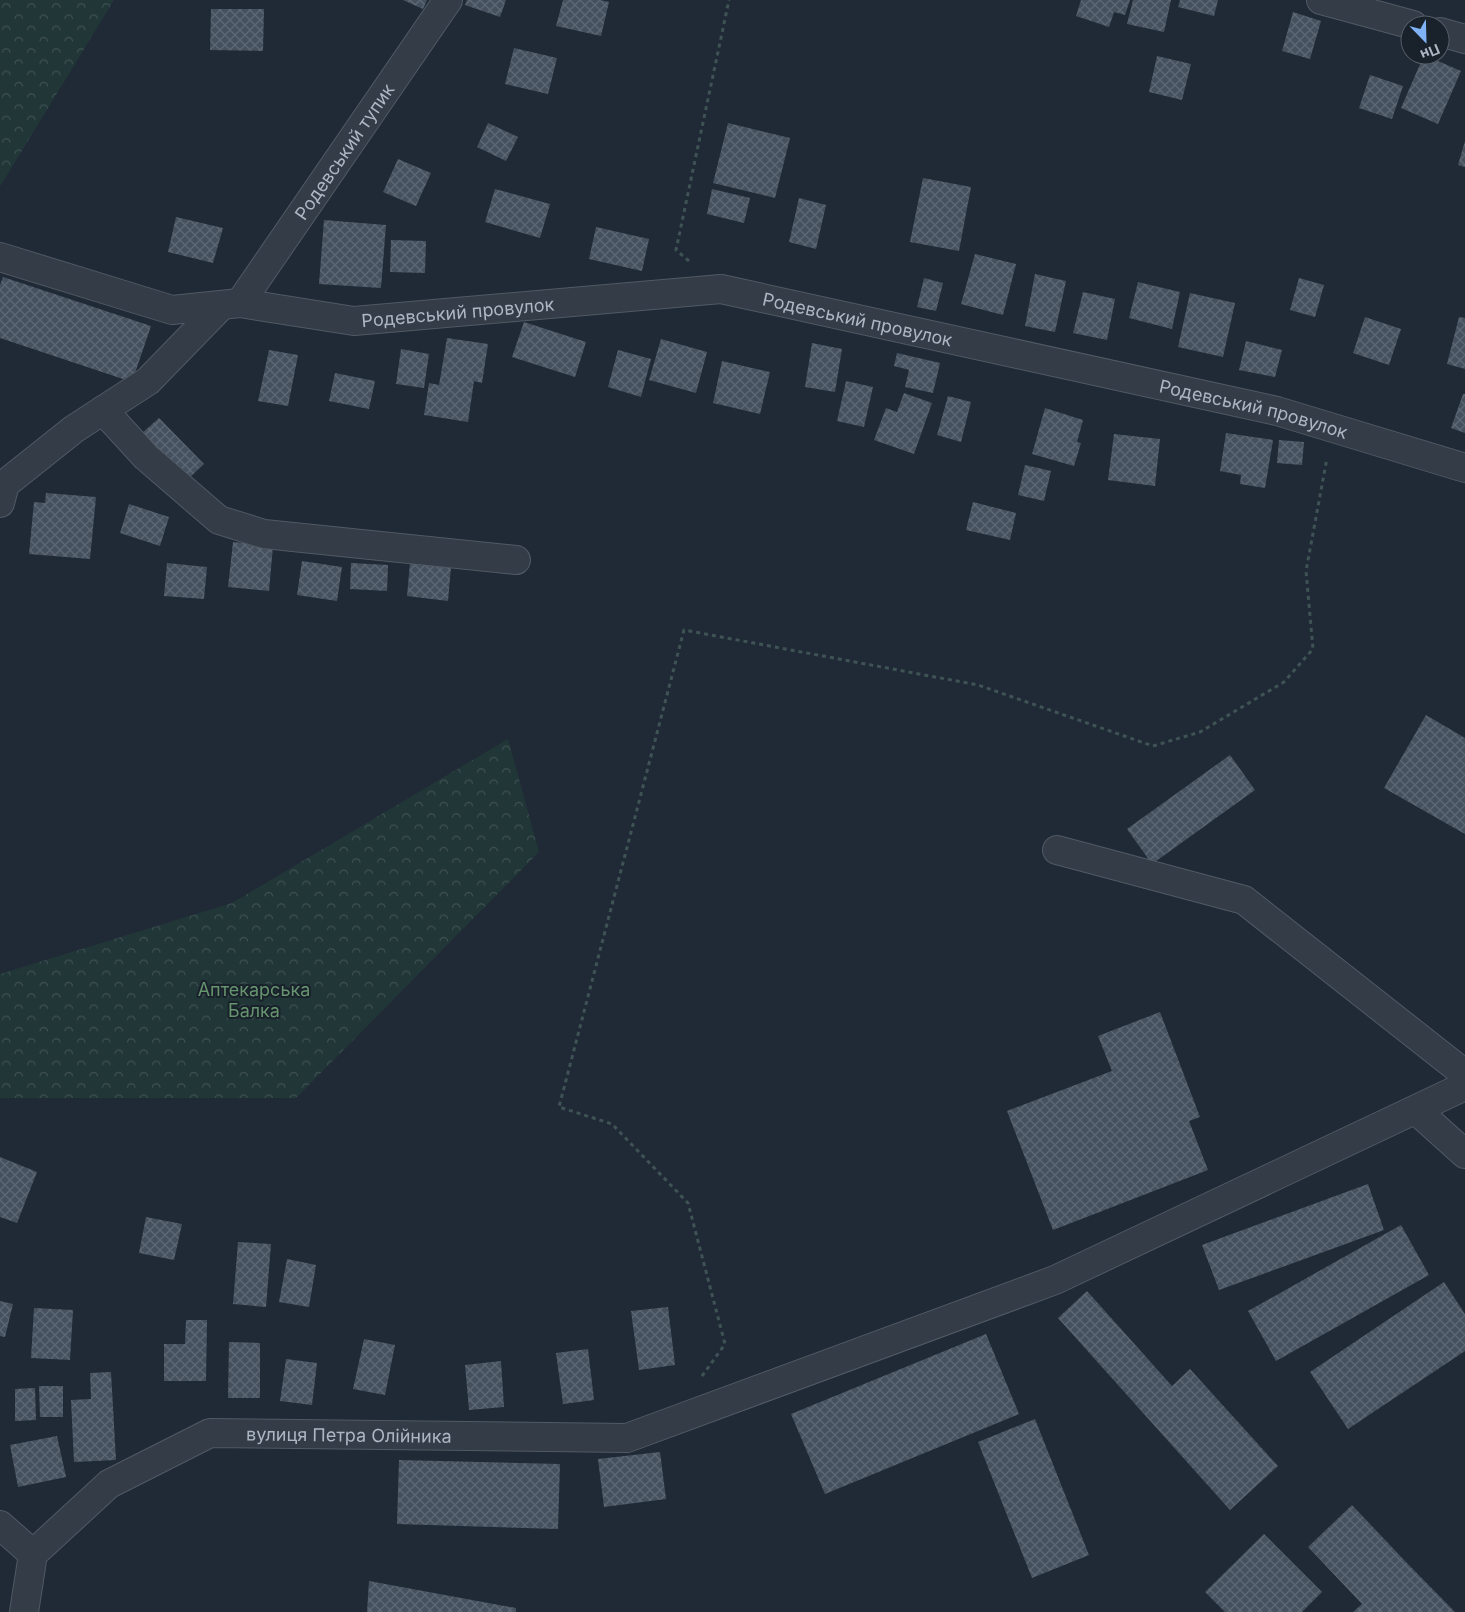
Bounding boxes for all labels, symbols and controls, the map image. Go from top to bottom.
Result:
north arrow [1400,15,1450,65]
text: Пн [1418,41,1442,64]
street label: Родевський тупик [290,79,398,223]
street label: Родевський провулок [761,288,955,350]
street label: Родевський провулок [361,293,555,331]
street label: Родевський провулок [1157,375,1350,442]
park label: Аптекарська Балка [198,979,310,1021]
street label: вулиця Петра Олійника [246,1423,452,1446]

